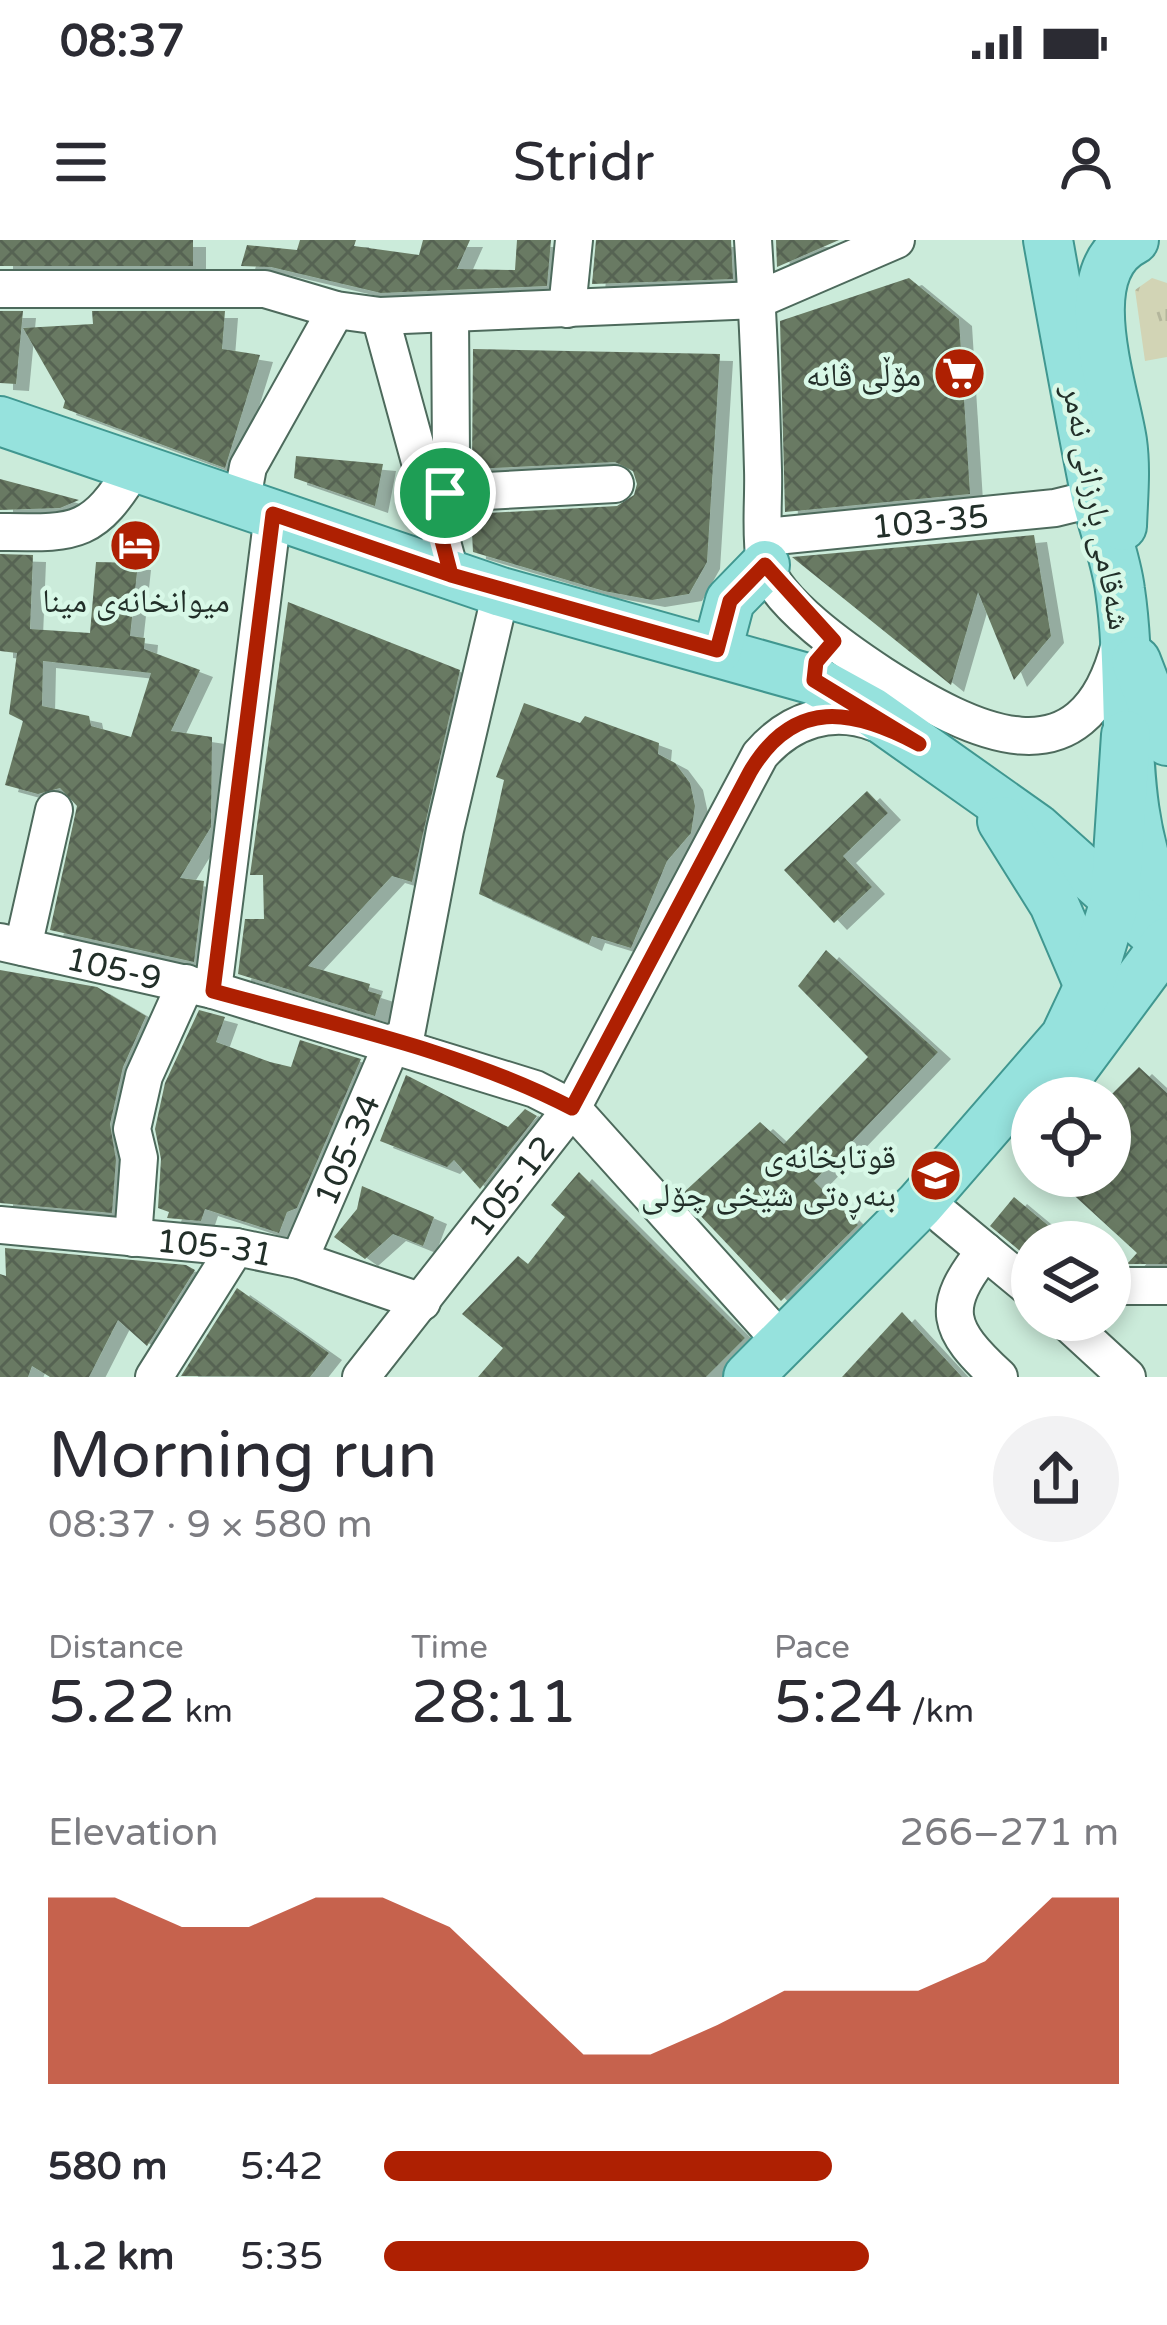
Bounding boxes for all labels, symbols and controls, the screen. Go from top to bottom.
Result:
text: 08:37 [60,15,185,69]
icon: menu [48,129,114,195]
icon: person [1053,129,1119,195]
text: Stridr [513,130,654,195]
supermarket icon: مۆڵی ڤانە [932,346,988,402]
place label: مۆڵی ڤانە [806,356,921,395]
street label: شەقامی بارزانی نەمر [1053,381,1139,633]
pin [394,442,496,544]
icon: arrive [412,460,478,526]
street label: 103-35 [870,497,991,547]
hotel icon: میوانخانەی مینا [108,518,164,574]
place label: میوانخانەی مینا [42,582,230,621]
street label: 105-9 [62,940,165,999]
map controls [1011,1077,1131,1341]
button: locate [1011,1077,1131,1197]
street label: 105-34 [307,1089,389,1212]
street label: 105-12 [461,1129,564,1245]
place label: قوتابخانەی بنەڕەتی شێخی چۆلی [641,1138,896,1220]
school or university icon: قوتابخانەی بنەڕەتی شێخی چۆلی [907,1147,963,1203]
button: layers [1011,1221,1131,1341]
street label: 105-31 [155,1222,276,1275]
text: Morning run [48,1416,438,1496]
button: share [993,1416,1119,1542]
text: 08:37 · 9 × 580 m [48,1501,373,1548]
text: Distance [48,1628,184,1667]
text: Time [411,1628,488,1667]
text: Pace [774,1628,850,1667]
text: 5.22 [48,1667,176,1739]
text: 28:11 [411,1667,577,1739]
text: 5:24 [774,1667,903,1739]
text: km [176,1692,233,1731]
text: /km [903,1692,974,1731]
text: Elevation [48,1809,218,1856]
text: 266–271 m [899,1809,1119,1856]
text: 580 m [48,2143,167,2190]
text: 5:42 [240,2143,324,2190]
text: 1.2 km [48,2233,174,2280]
text: 5:35 [240,2233,324,2280]

